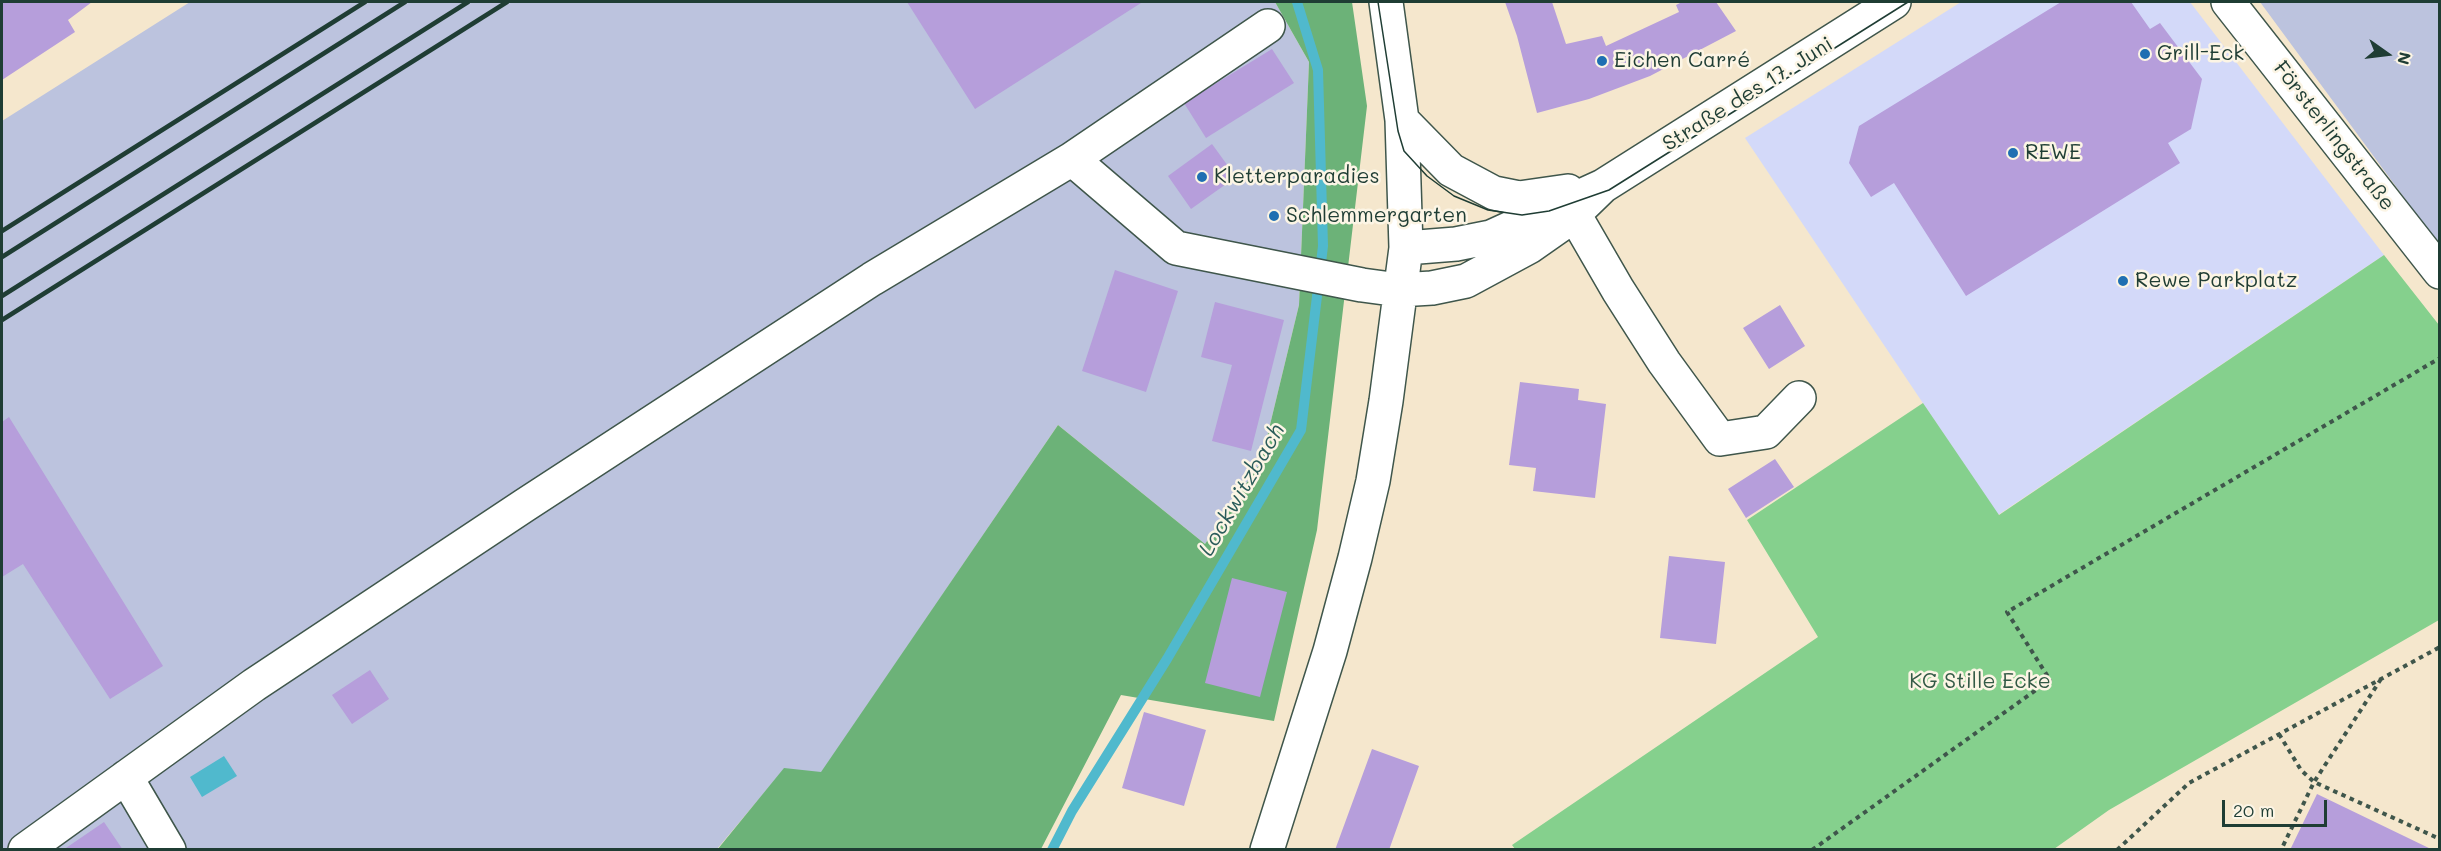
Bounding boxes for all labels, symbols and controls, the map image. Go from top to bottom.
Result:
north arrow [2357,24,2417,84]
street label: Straße des 17. Juni [1658,31,1838,157]
place label: Grill-Eck [2157,41,2244,67]
marker: Grill-Eck [2138,47,2152,61]
place label: Eichen Carré [1614,48,1750,74]
text: N [2393,50,2417,67]
marker: Eichen Carré [1595,54,1609,68]
street label: Försterlingstraße [2268,56,2400,216]
place label: REWE [2025,140,2081,166]
marker: REWE [2006,146,2020,160]
place label: Kletterparadies [1214,164,1380,190]
marker: Kletterparadies [1195,170,1209,184]
place label: Schlemmergarten [1286,203,1467,229]
marker: Schlemmergarten [1267,209,1281,223]
place label: Rewe Parkplatz [2135,268,2297,294]
marker: Rewe Parkplatz [2116,274,2130,288]
water label: Lockwitzbach [1194,419,1290,561]
park label: KG Stille Ecke [1909,669,2051,695]
scale bar [2225,788,2330,826]
text: 20 m [2233,798,2274,822]

